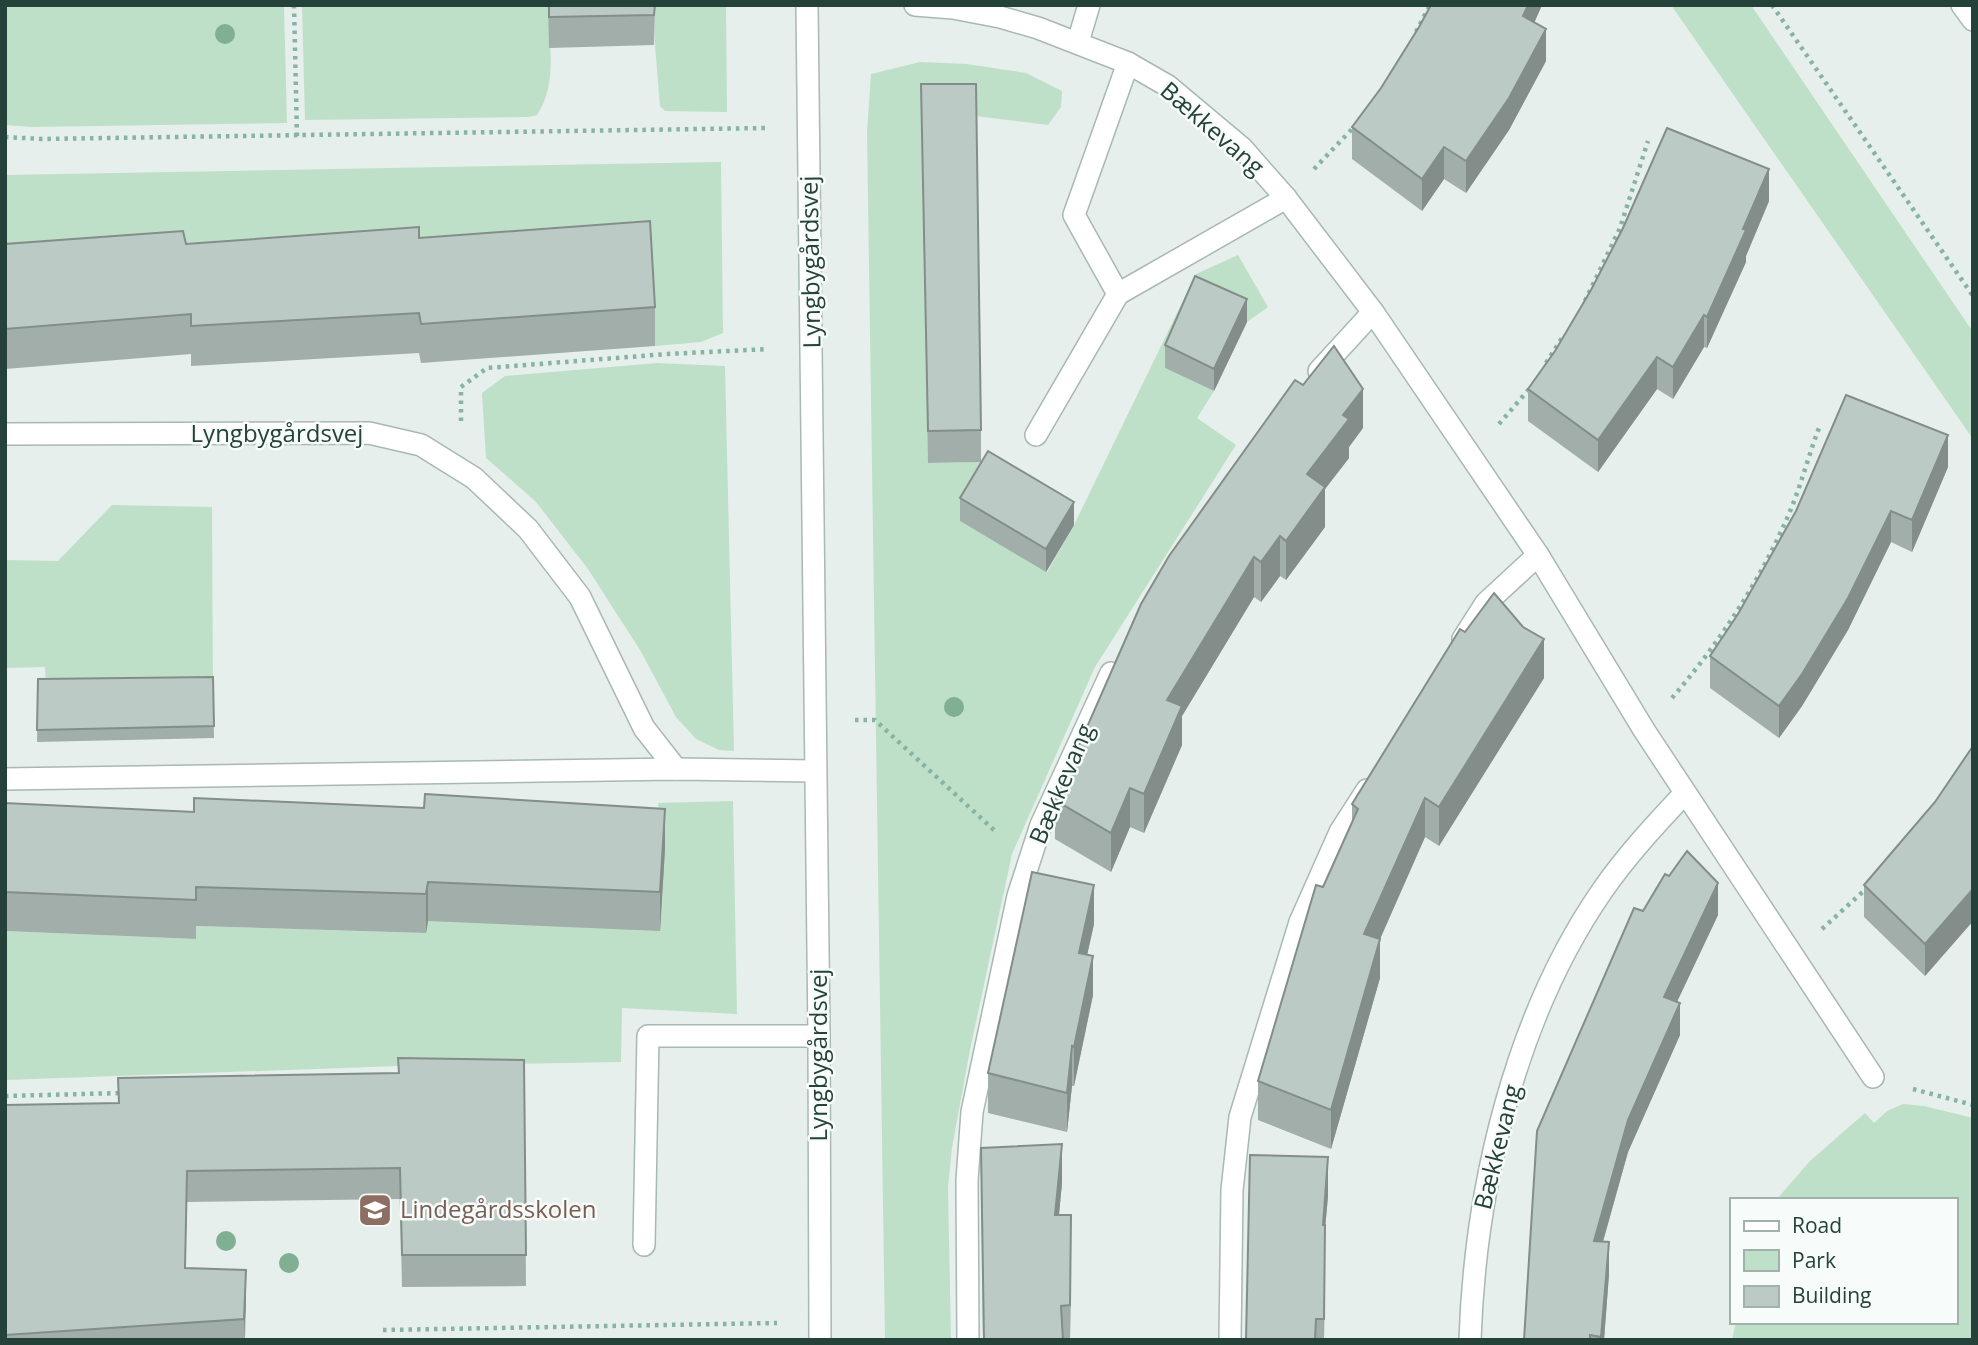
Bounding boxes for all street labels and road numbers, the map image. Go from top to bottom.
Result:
street label: Bækkevang [1154,73,1272,182]
street label: Lyngbygårdsvej [791,175,828,349]
street label: Lyngbygårdsvej [191,416,363,449]
street label: Bækkevang [1020,718,1101,849]
street label: Lyngbygårdsvej [801,969,834,1141]
street label: Bækkevang [1465,1081,1528,1213]

